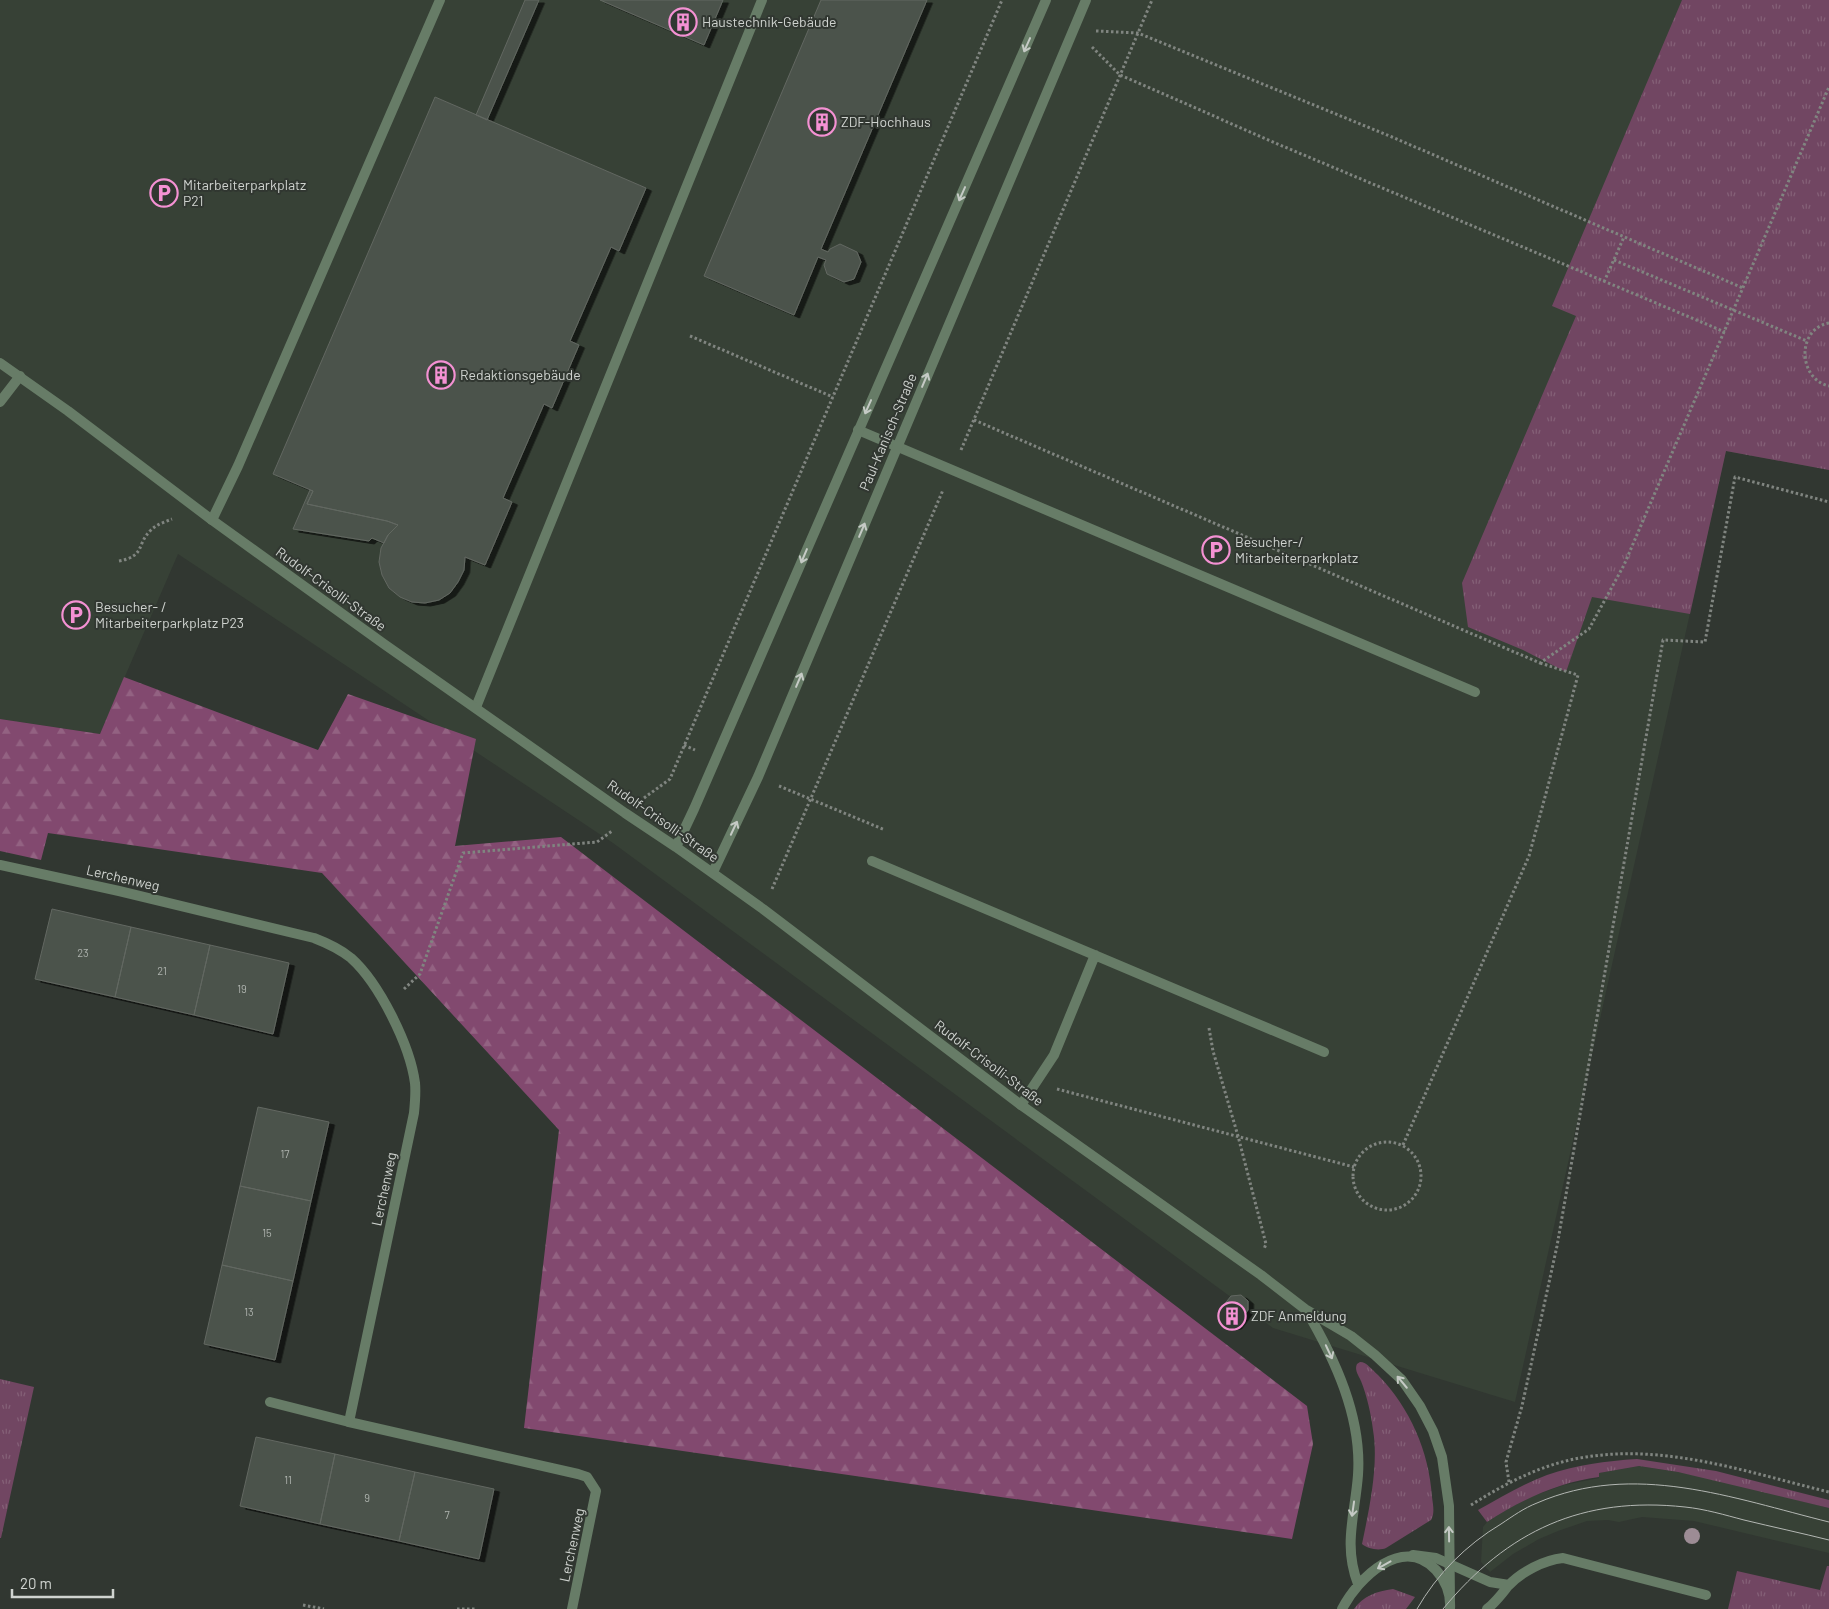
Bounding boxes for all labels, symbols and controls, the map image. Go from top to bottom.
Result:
building icon: Haustechnik-Gebäude [668,7,698,37]
place label: Haustechnik-Gebäude [702,13,837,30]
one-way arrow [1021,37,1031,52]
building icon: ZDF-Hochhaus [807,107,837,137]
place label: ZDF-Hochhaus [841,113,931,130]
place label: Mitarbeiterparkplatz P21 [183,176,306,209]
parking icon: Mitarbeiterparkplatz P21 [149,178,179,208]
one-way arrow [956,186,966,201]
building icon: Redaktionsgebäude [426,360,456,390]
place label: Redaktionsgebäude [460,366,581,383]
street label: Paul-Kanisch-Straße [855,370,920,493]
one-way arrow [920,373,930,388]
one-way arrow [863,399,873,414]
one-way arrow [857,523,867,538]
place label: Besucher-/ Mitarbeiterparkplatz [1235,533,1358,566]
parking icon: Besucher-/ Mitarbeiterparkplatz [1201,535,1231,565]
street label: Rudolf-Crisolli-Straße [273,543,390,634]
one-way arrow [798,548,808,563]
place label: Besucher- / Mitarbeiterparkplatz P23 [95,598,244,631]
parking icon: Besucher- / Mitarbeiterparkplatz P23 [61,600,91,630]
one-way arrow [795,672,804,687]
street label: Rudolf-Crisolli-Straße [604,776,722,865]
one-way arrow [729,821,739,836]
street label: Lerchenweg [85,861,161,894]
house number: 23 [77,946,89,959]
house number: 21 [157,964,167,977]
house number: 19 [237,982,247,995]
street label: Rudolf-Crisolli-Straße [931,1016,1047,1109]
house number: 17 [280,1147,290,1160]
street label: Lerchenweg [367,1151,400,1227]
house number: 15 [262,1226,272,1239]
building icon: ZDF Anmeldung [1217,1301,1247,1331]
house number: 13 [244,1305,254,1318]
place label: ZDF Anmeldung [1251,1307,1346,1324]
one-way arrow [1324,1344,1334,1359]
one-way arrow [1397,1376,1408,1389]
house number: 11 [284,1473,292,1486]
house number: 9 [364,1491,370,1504]
one-way arrow [1347,1501,1357,1517]
street label: Lerchenweg [555,1507,588,1583]
house number: 7 [444,1508,450,1521]
one-way arrow [1445,1526,1454,1542]
one-way arrow [1378,1560,1392,1570]
scale bar [12,1566,114,1598]
text: 20 m [20,1574,52,1592]

